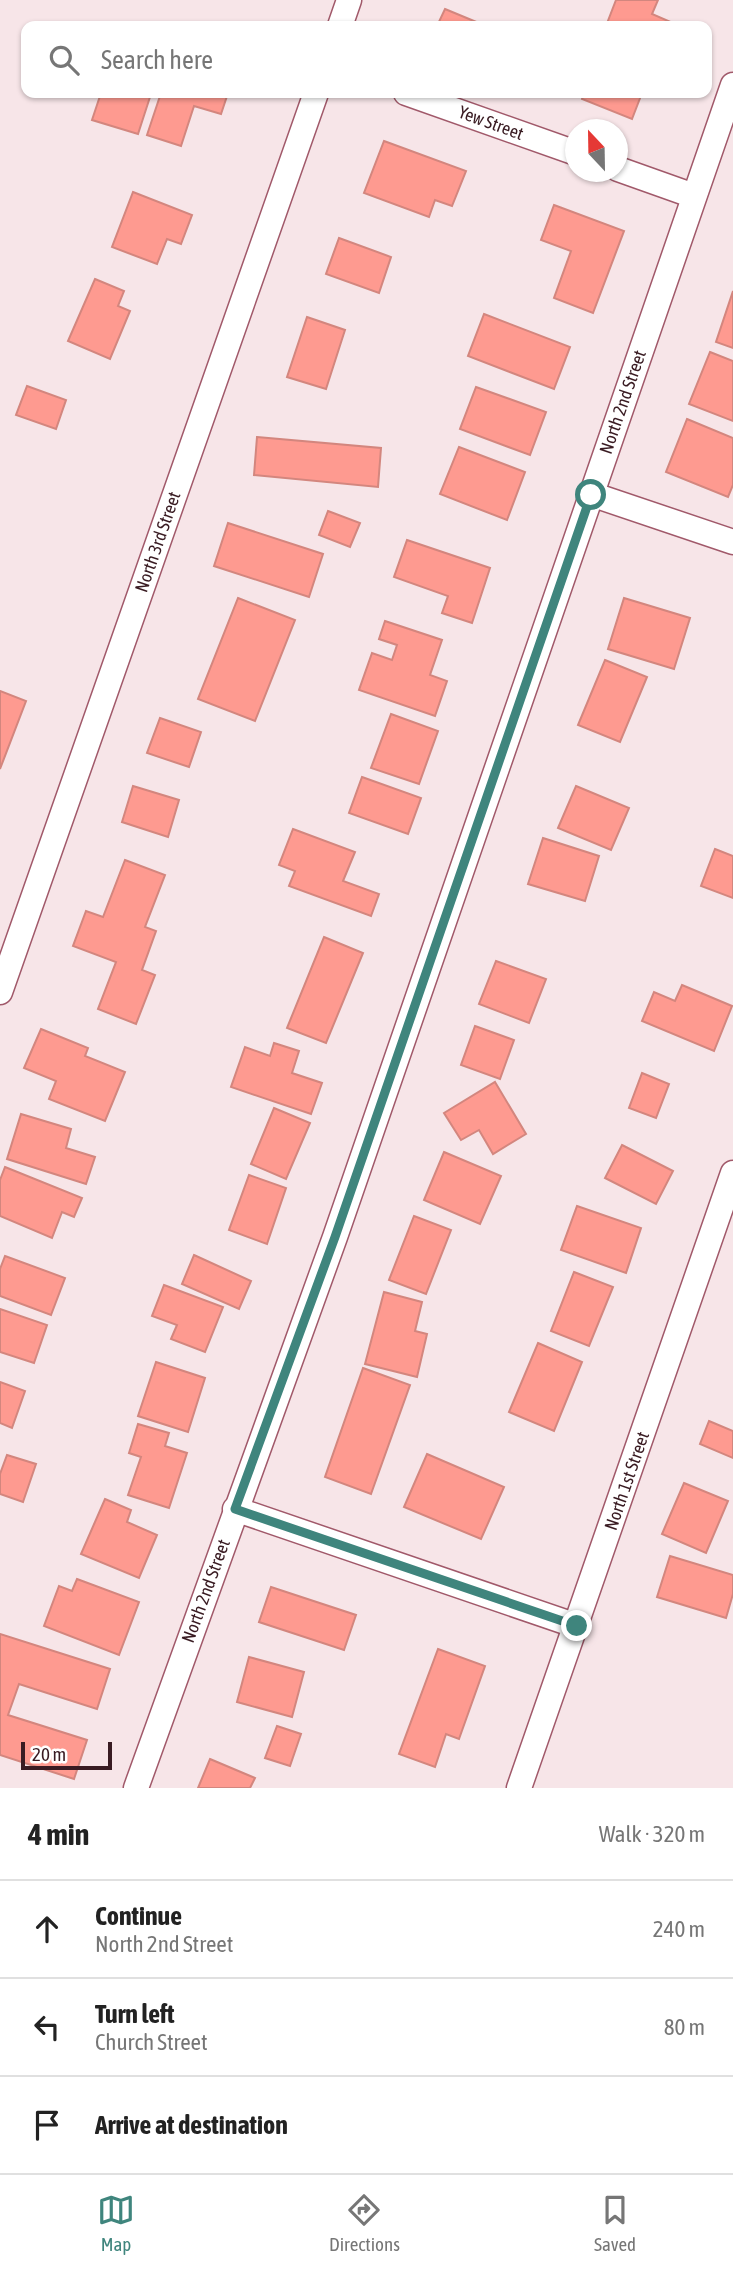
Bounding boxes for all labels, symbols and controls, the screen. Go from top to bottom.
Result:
search box [21,21,712,98]
icon: search [45,41,83,79]
text: Search here [101,45,213,75]
street label: Yew Street [456,101,527,144]
north arrow [565,119,628,182]
street label: North 2nd Street [595,347,650,456]
route start [575,479,606,510]
street label: North 3rd Street [131,489,185,595]
street label: North 1st Street [600,1429,653,1533]
street label: North 2nd Street [177,1536,234,1645]
route end [561,1610,592,1641]
scale bar [21,1739,112,1771]
text: 20 m [32,1743,66,1765]
text: 4 min [28,1817,89,1851]
text: Walk · 320 m [599,1821,705,1847]
text: Continue [95,1901,182,1931]
icon: ahead [28,1910,66,1948]
text: 240 m [653,1916,705,1942]
text: North 2nd Street [95,1931,233,1957]
text: Turn left [95,1999,175,2029]
icon: left [28,2008,66,2046]
text: 80 m [664,2014,705,2040]
text: Church Street [95,2029,208,2055]
icon: arrive [28,2106,66,2144]
text: Arrive at destination [95,2110,288,2140]
tab: Map [97,2191,135,2255]
tab: Directions [329,2191,400,2255]
tab: Saved [594,2191,636,2255]

